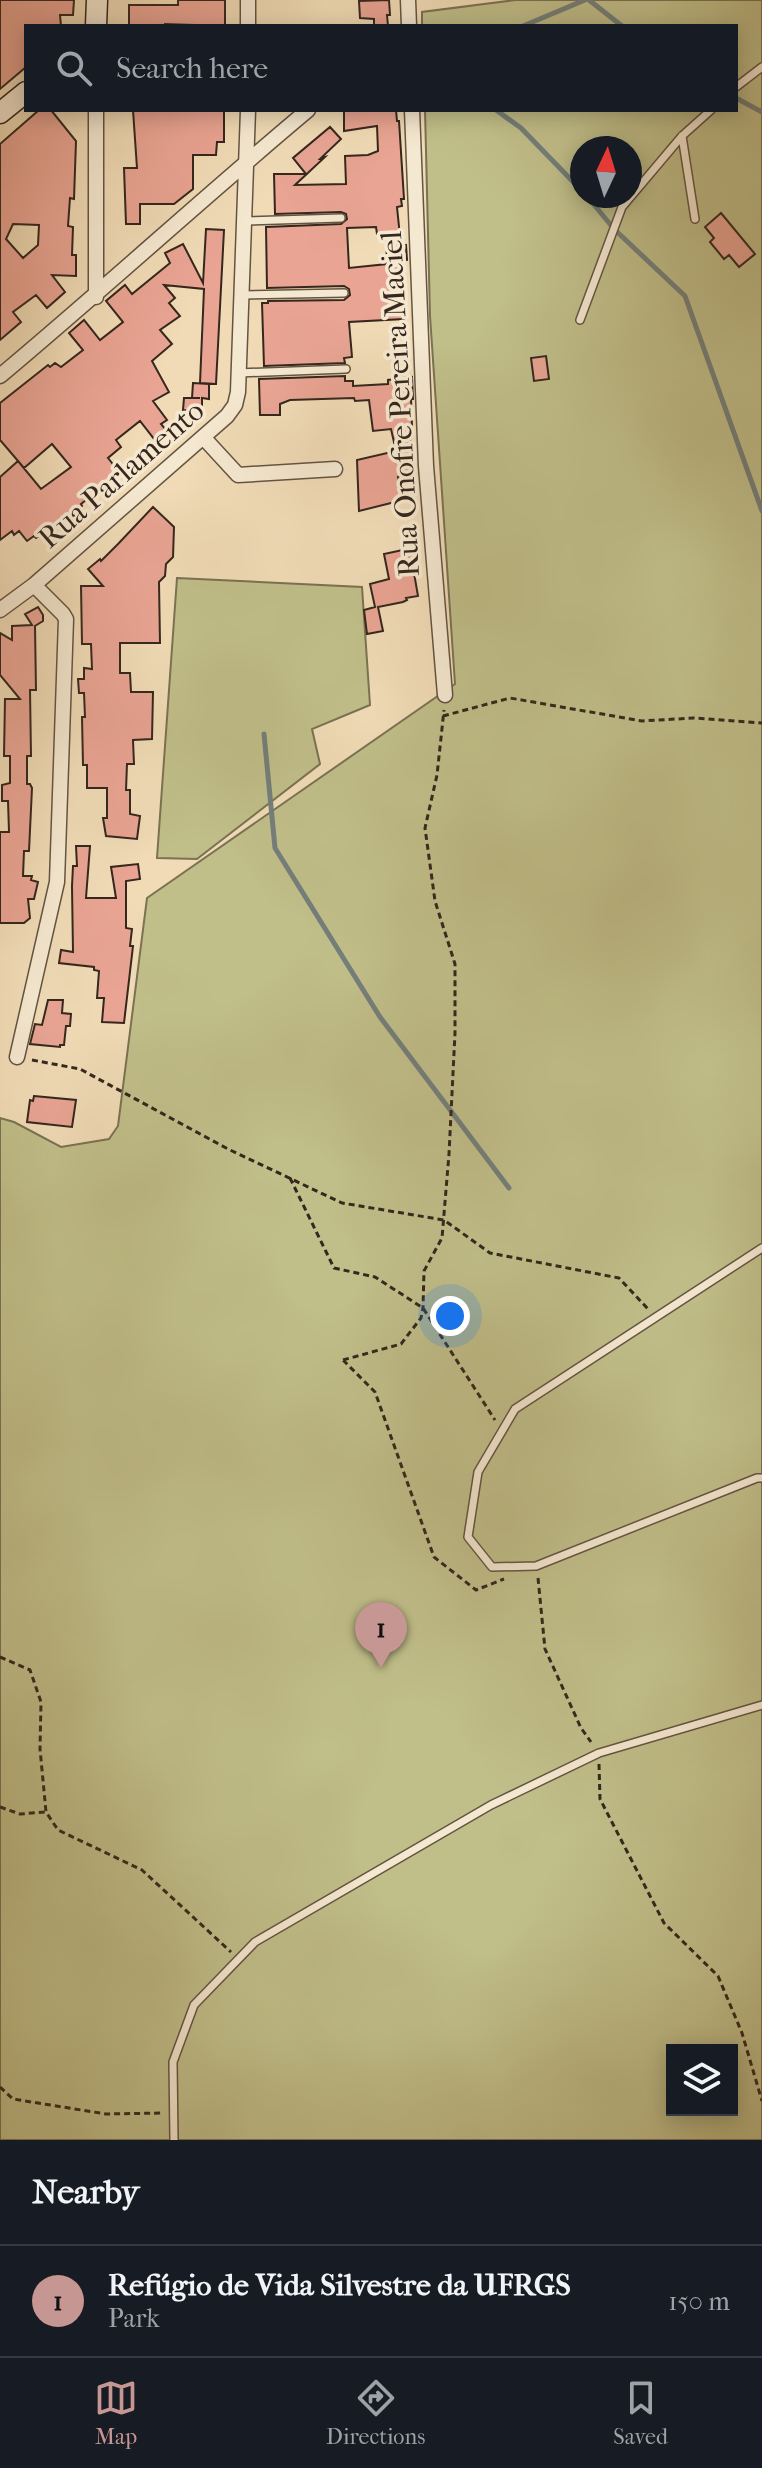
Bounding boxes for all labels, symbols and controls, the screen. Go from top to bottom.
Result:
search box [24,24,738,112]
icon: search [52,46,96,90]
text: Search here [116,51,268,86]
north arrow [570,136,642,208]
street label: Rua Onofre Pereira Maciel [374,230,427,578]
street label: Rua Parlamento [31,393,211,556]
your location [430,1296,470,1336]
pin: 1 [355,1602,407,1668]
map controls [666,2044,738,2116]
button: layers [666,2044,738,2116]
text: Nearby [32,2172,139,2212]
text: Refúgio de Vida Silvestre da UFRGS [108,2268,571,2303]
text: 1 [53,2286,63,2317]
text: 150 m [668,2286,730,2317]
text: Park [108,2303,160,2334]
tab: Map [94,2376,138,2450]
tab: Directions [326,2376,425,2450]
tab: Saved [613,2376,668,2450]

